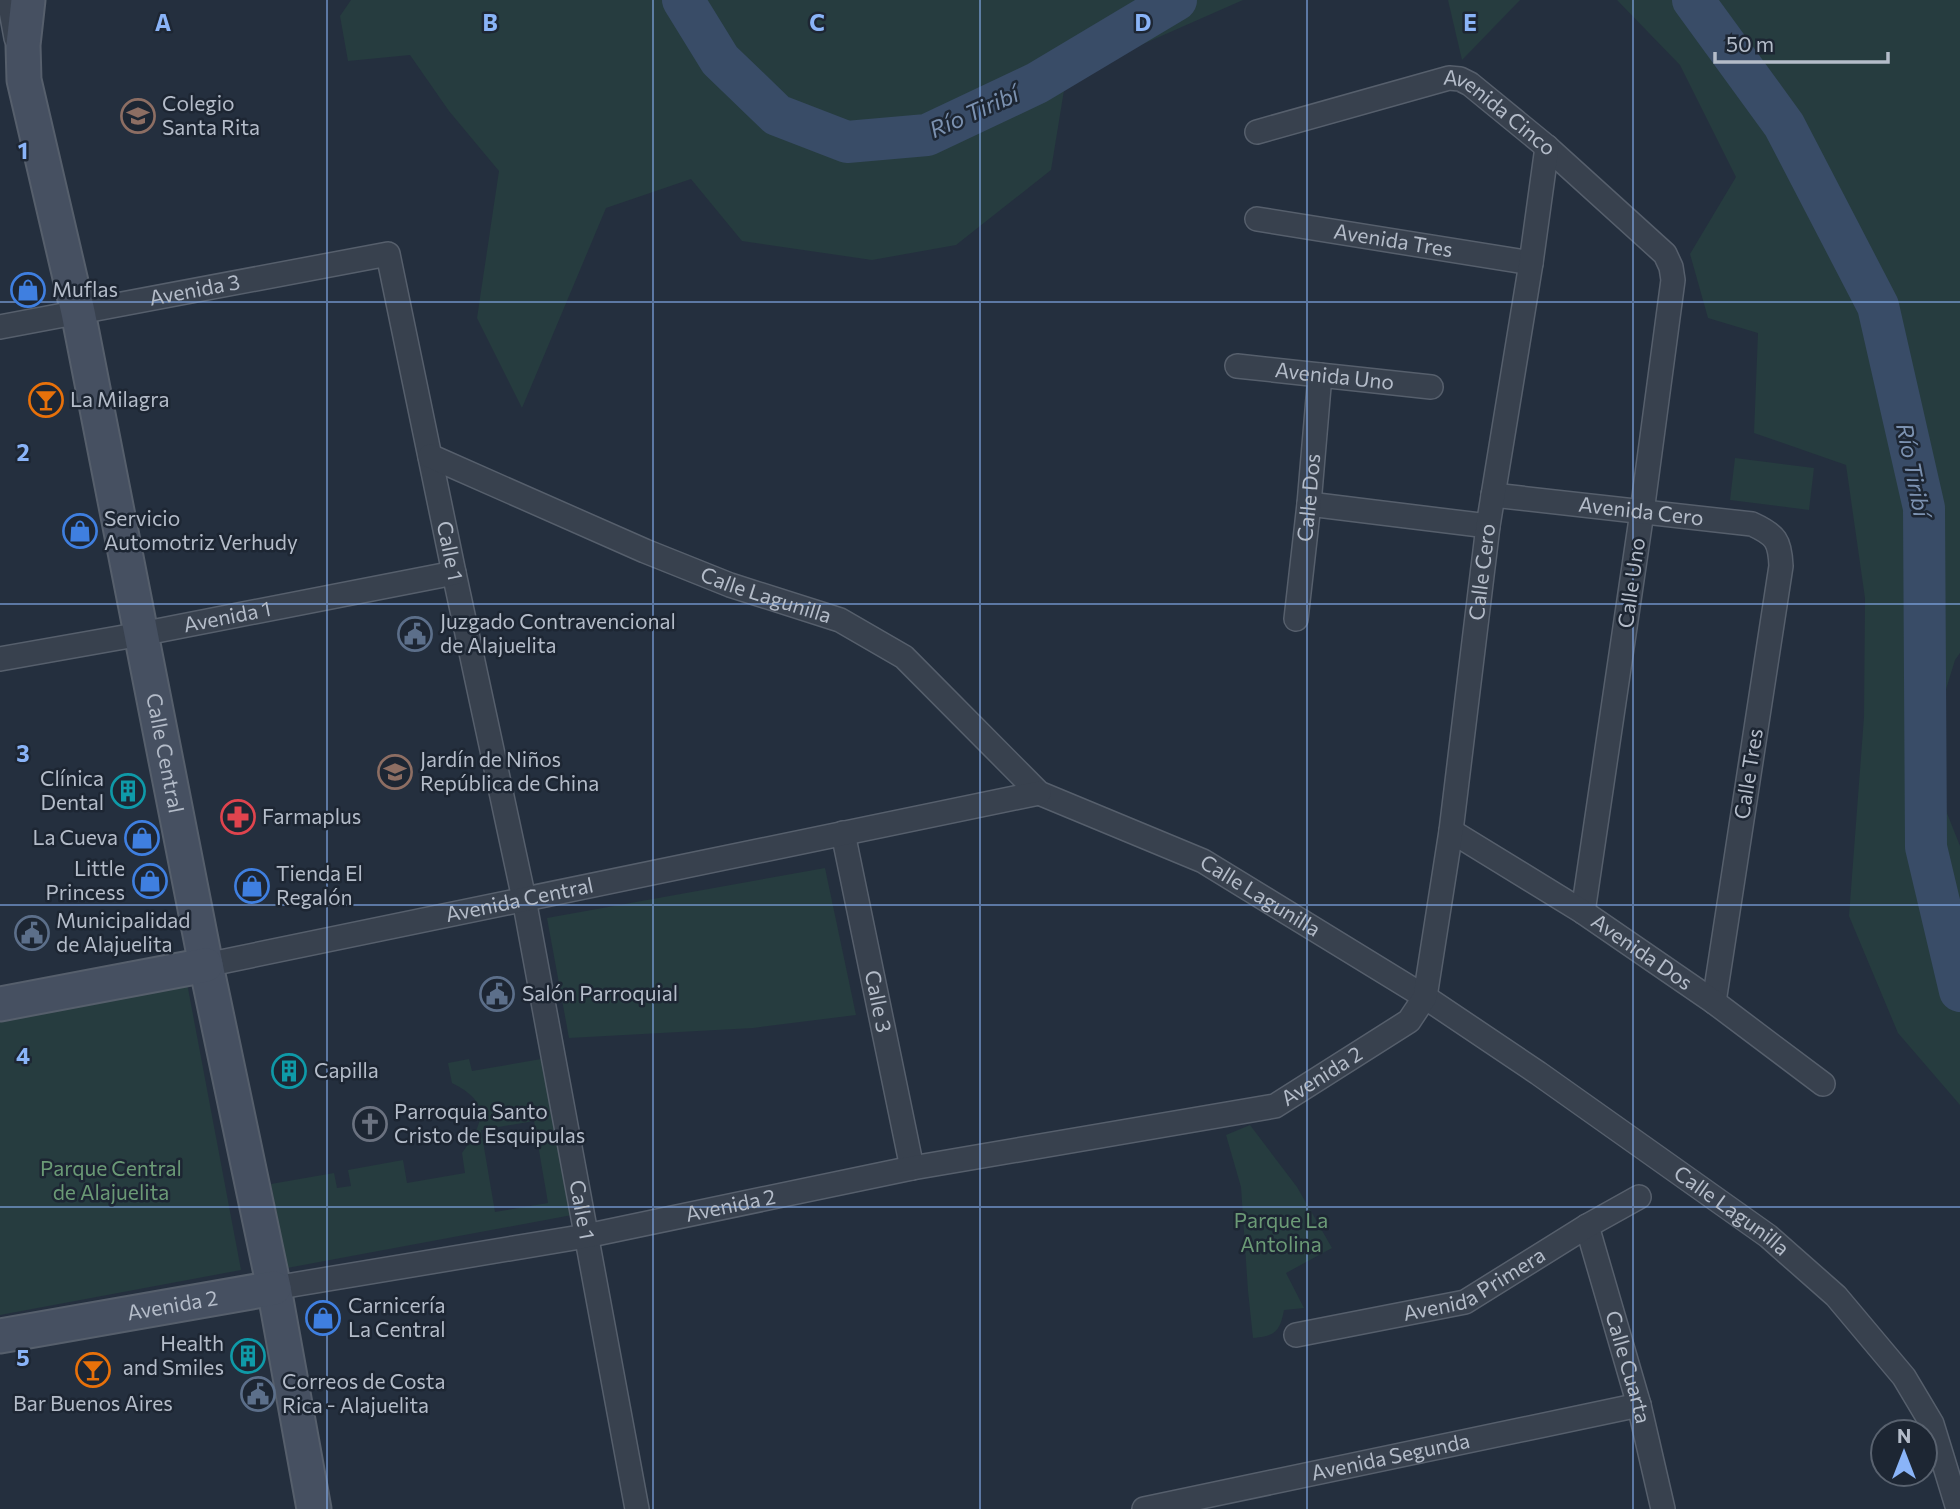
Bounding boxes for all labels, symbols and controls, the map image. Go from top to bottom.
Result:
text: A [155,8,172,36]
text: B [482,8,498,36]
text: C [809,8,825,36]
text: D [1135,8,1152,36]
text: E [1463,8,1477,36]
scale bar [1715,21,1888,65]
text: 50 m [1726,31,1774,56]
street label: Avenida Cinco [1442,64,1562,160]
water label: Río Tiribí [925,77,1026,143]
place label: Colegio Santa Rita [162,90,260,139]
school or university icon: Colegio Santa Rita [119,97,157,135]
text: 1 [18,136,28,164]
street label: Avenida Tres [1332,218,1455,261]
street label: Avenida 3 [147,268,242,310]
shop icon: Muflas [9,271,47,309]
place label: Muflas [52,276,118,301]
street label: Avenida Uno [1274,356,1395,394]
bar icon: La Milagra [27,381,65,419]
place label: La Milagra [70,386,169,411]
water label: Río Tiribí [1891,421,1938,523]
text: 2 [16,438,30,466]
street label: Calle Dos [1291,452,1324,543]
street label: Avenida Cero [1577,491,1705,530]
place label: Servicio Automotriz Verhudy [104,505,298,554]
shop icon: Servicio Automotriz Verhudy [61,512,99,550]
street label: Calle 1 [433,519,469,583]
street label: Calle Cero [1463,522,1499,622]
street label: Calle Uno [1612,536,1649,630]
street label: Calle Lagunilla [697,561,835,628]
street label: Avenida 1 [181,595,273,636]
place label: Juzgado Contravencional de Alajuelita [440,608,676,657]
public building icon: Juzgado Contravencional de Alajuelita [396,615,434,653]
street label: Calle Central [142,691,190,815]
street label: Calle Tres [1728,727,1767,821]
text: 3 [16,739,30,767]
place label: Jardín de Niños República de China [420,746,599,795]
school or university icon: Jardín de Niños República de China [376,753,414,791]
place label: Clínica Dental [40,765,104,814]
building icon: Clínica Dental [109,772,147,810]
pharmacy icon: Farmaplus [219,798,257,836]
place label: Farmaplus [262,803,361,828]
shop icon: La Cueva [123,819,161,857]
place label: La Cueva [33,824,118,849]
street label: Calle Lagunilla [1196,848,1326,941]
place label: Little Princess [45,855,125,904]
place label: Tienda El Regalón [276,860,363,909]
shop icon: Little Princess [131,862,169,900]
shop icon: Tienda El Regalón [233,867,271,905]
street label: Avenida Central [443,871,595,926]
place label: Municipalidad de Alajuelita [56,907,190,956]
street label: Avenida Dos [1587,908,1698,995]
public building icon: Municipalidad de Alajuelita [13,914,51,952]
street label: Calle 3 [861,968,898,1035]
public building icon: Salón Parroquial [478,975,516,1013]
place label: Salón Parroquial [522,980,678,1005]
street label: Avenida 2 [1276,1040,1366,1110]
text: 4 [16,1041,30,1069]
building icon: Capilla [270,1052,308,1090]
place label: Capilla [314,1057,379,1082]
place label: Parroquia Santo Cristo de Esquipulas [394,1098,585,1147]
church icon: Parroquia Santo Cristo de Esquipulas [351,1105,389,1143]
park label: Parque Central de Alajuelita [40,1155,182,1204]
street label: Calle Lagunilla [1670,1159,1795,1260]
street label: Calle 1 [565,1178,601,1241]
street label: Avenida 2 [683,1183,778,1226]
park label: Parque La Antolina [1234,1207,1328,1256]
street label: Avenida Primera [1401,1241,1549,1325]
street label: Avenida 2 [125,1284,219,1325]
place label: Carnicería La Central [348,1292,446,1341]
shop icon: Carnicería La Central [304,1299,342,1337]
street label: Calle Cuarta [1601,1307,1657,1426]
place label: Health and Smiles [123,1330,224,1379]
building icon: Health and Smiles [229,1337,267,1375]
text: 5 [16,1343,30,1371]
bar icon: Bar Buenos Aires [74,1351,112,1389]
place label: Correos de Costa Rica - Alajuelita [282,1368,445,1417]
public building icon: Correos de Costa Rica - Alajuelita [239,1375,277,1413]
place label: Bar Buenos Aires [13,1390,173,1415]
north arrow [1869,1418,1939,1488]
text: N [1897,1424,1911,1447]
street label: Avenida Segunda [1309,1427,1472,1485]

